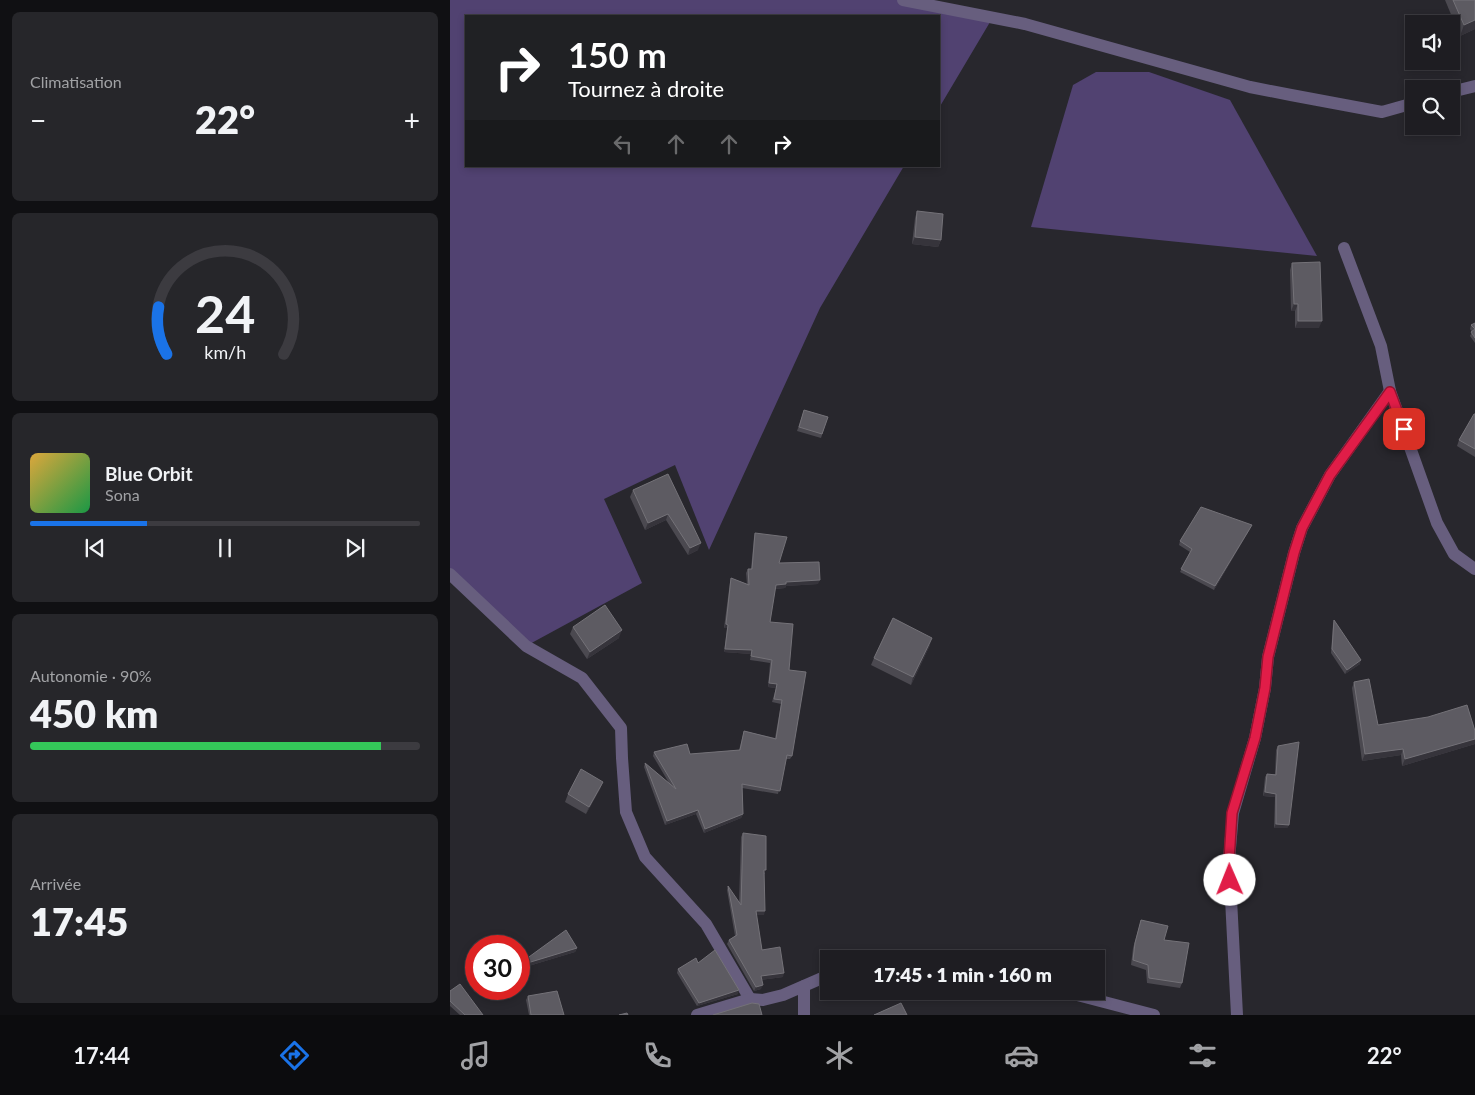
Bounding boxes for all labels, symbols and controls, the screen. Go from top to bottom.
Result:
map controls [1405,15,1460,135]
button: sound [1405,15,1460,70]
text: 150 m [568,33,667,75]
icon: right [485,35,550,100]
text: Climatisation [30,72,122,91]
text: Tournez à droite [568,75,724,102]
button: search [1405,80,1460,135]
text: 22° [195,96,255,142]
text: − [30,103,46,137]
text: + [404,103,420,137]
icon: left [609,130,637,158]
icon: ahead [662,130,690,158]
icon: ahead [715,130,743,158]
icon: right [768,130,796,158]
text: 24 [195,282,255,344]
text: km/h [204,341,246,363]
pin [1383,408,1425,450]
icon: arrive [1390,415,1418,443]
text: Blue Orbit [105,462,193,485]
text: Sona [105,485,140,504]
icon: previous [81,534,109,562]
icon: pause [211,534,239,562]
icon: next [341,534,369,562]
text: Autonomie · 90% [30,666,152,685]
text: 450 km [30,690,158,736]
position arrow [1203,853,1255,905]
text: Arrivée [30,874,81,893]
text: 17:45 [30,898,128,944]
speed limit sign: 30 [465,935,530,1000]
text: 17:45 · 1 min · 160 m [873,963,1052,986]
icon: directions [277,1038,312,1073]
icon: music [458,1038,493,1073]
icon: phone [640,1038,675,1073]
icon: climate [822,1038,857,1073]
icon: car [1004,1038,1039,1073]
icon: filters [1185,1038,1220,1073]
text: 17:44 [73,1042,130,1069]
text: 22° [1367,1042,1402,1069]

